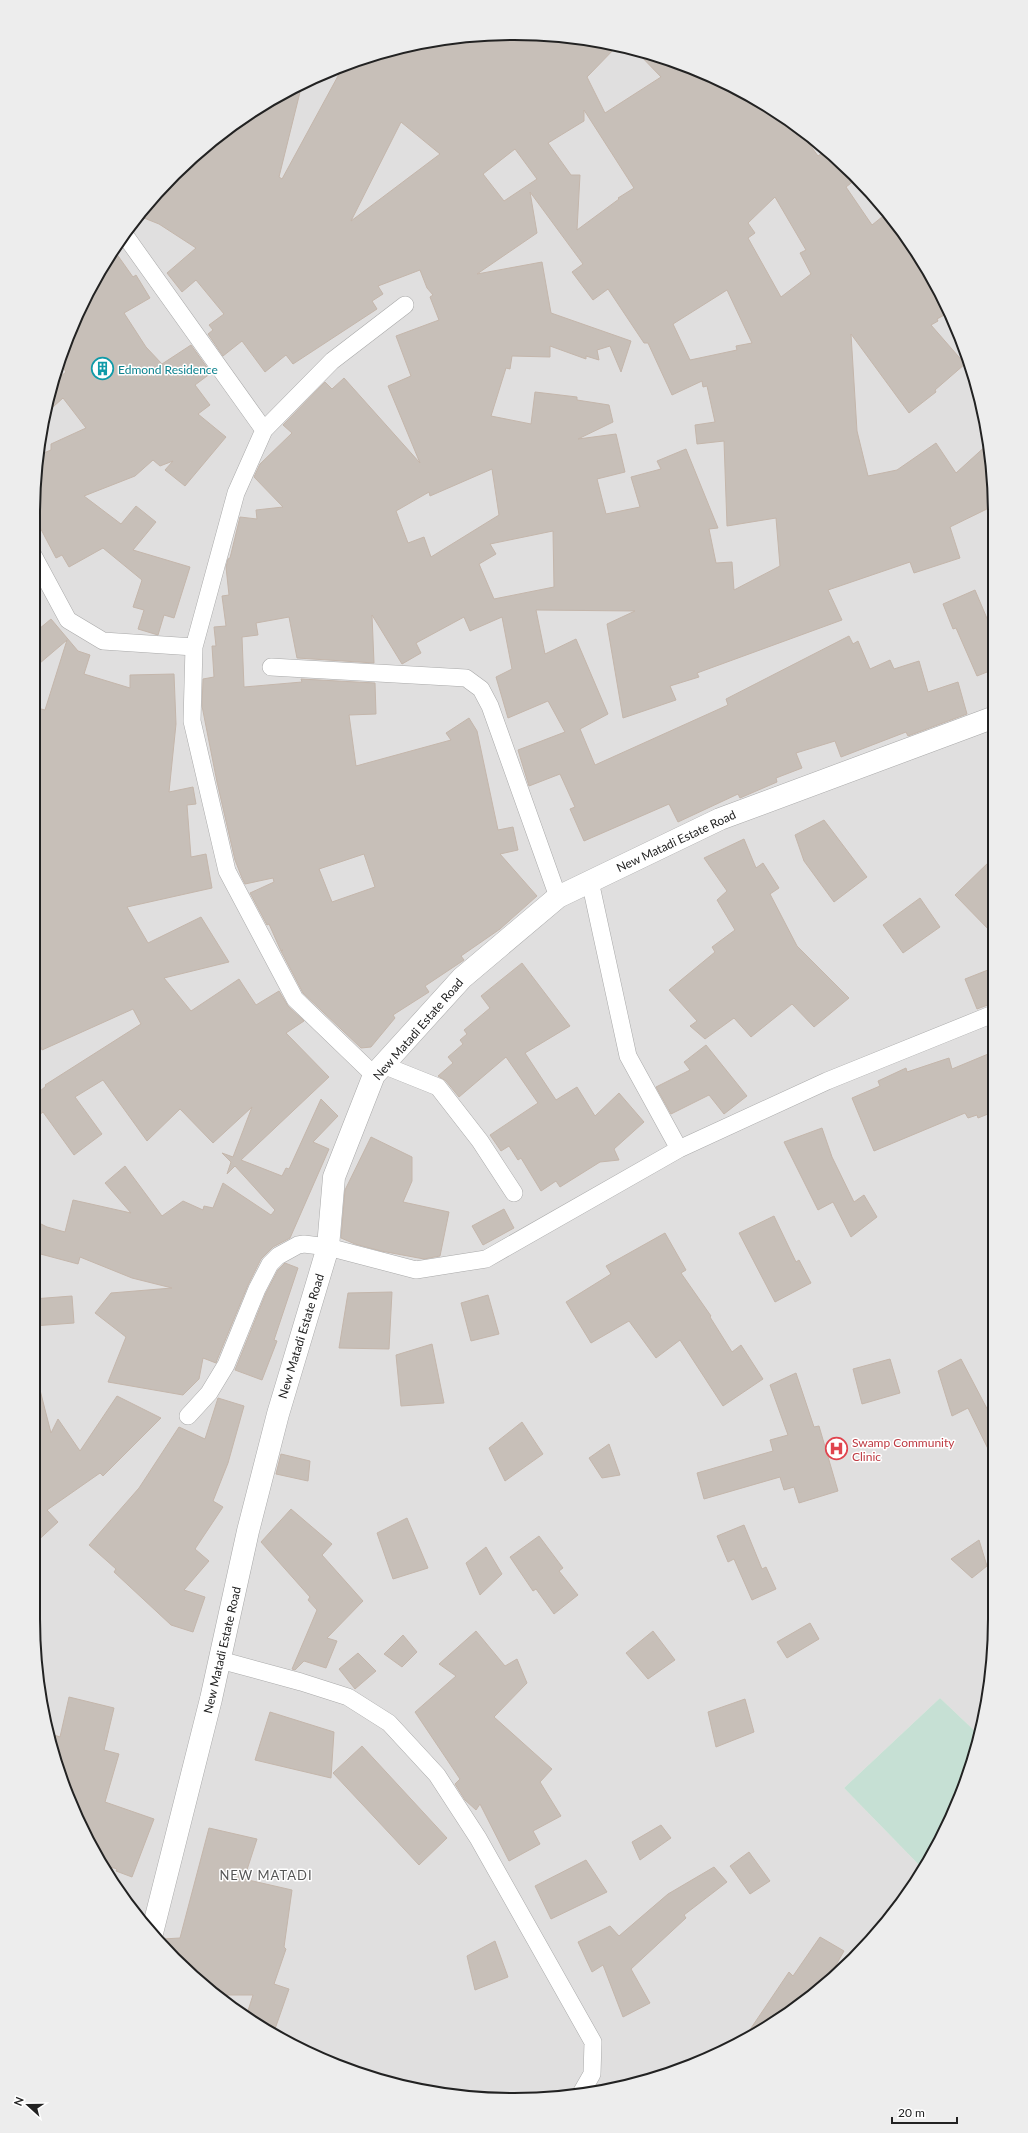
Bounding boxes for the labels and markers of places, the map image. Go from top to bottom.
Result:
building icon: Edmond Residence [90,356,116,382]
place label: Edmond Residence [118,362,218,377]
place label: Swamp Community Clinic [852,1435,955,1464]
hospital icon: Swamp Community Clinic [823,1436,849,1462]

